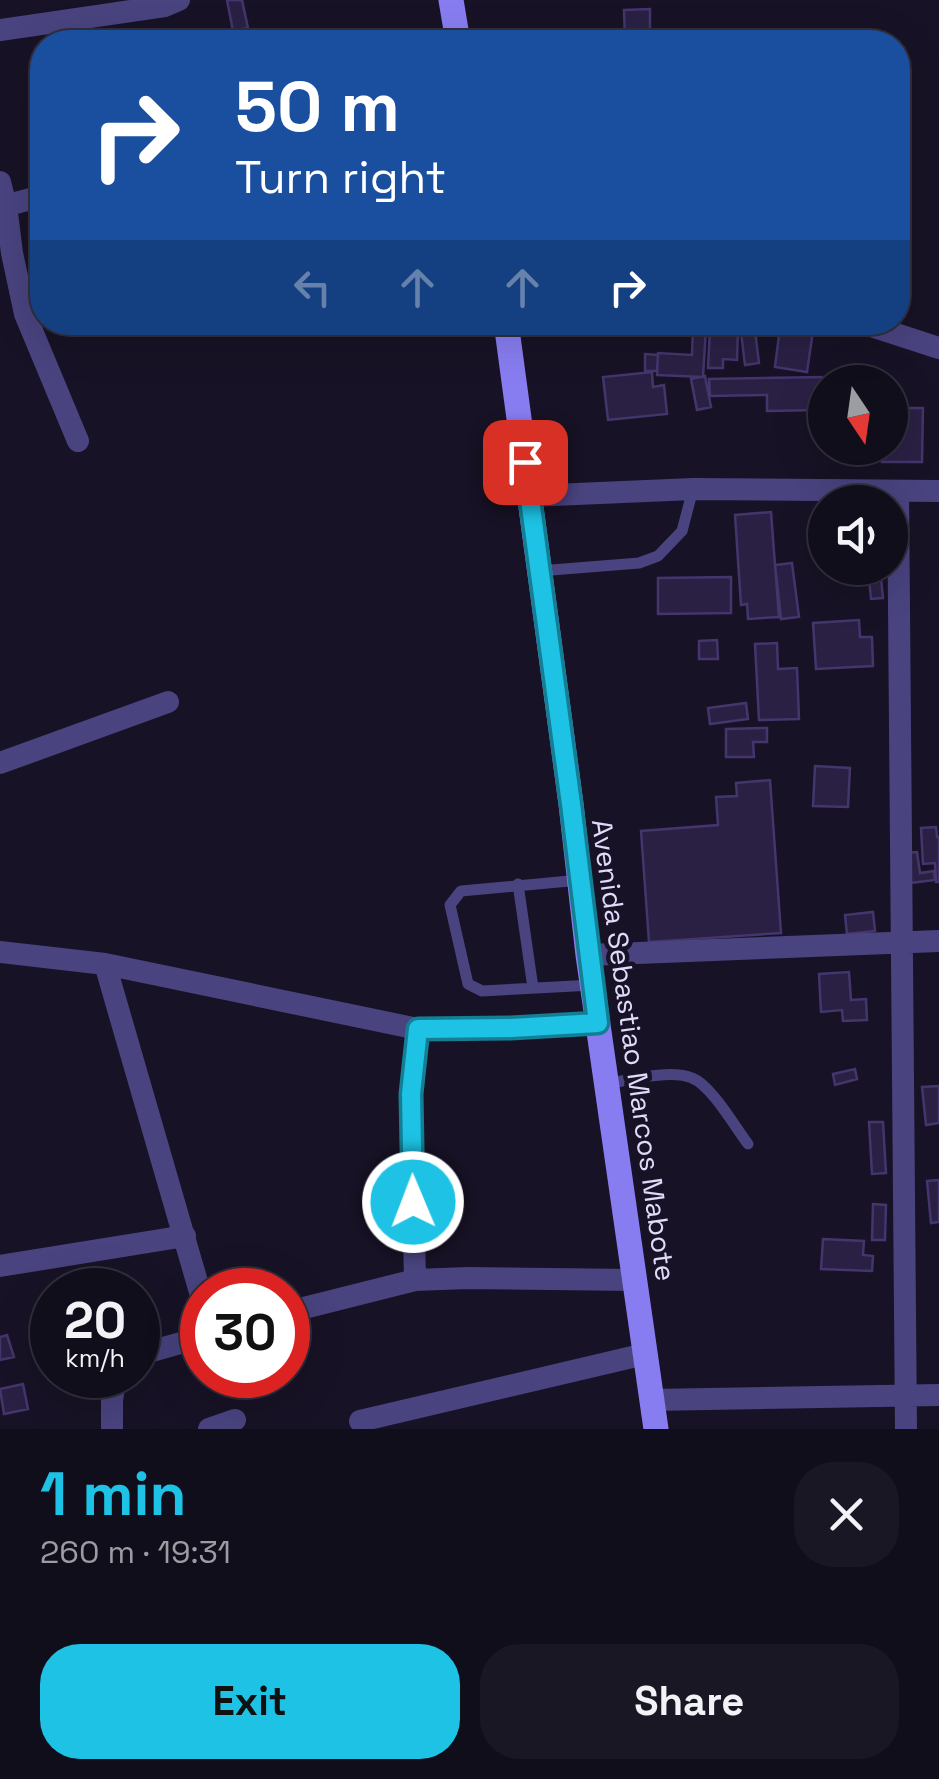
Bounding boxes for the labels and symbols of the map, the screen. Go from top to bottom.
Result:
north arrow [808,365,908,465]
pin [483,420,568,505]
street label: Avenida Sebastiao Marcos Mabote [584,817,684,1283]
position arrow [361,1150,465,1254]
speed limit sign: 30 [180,1268,310,1398]

